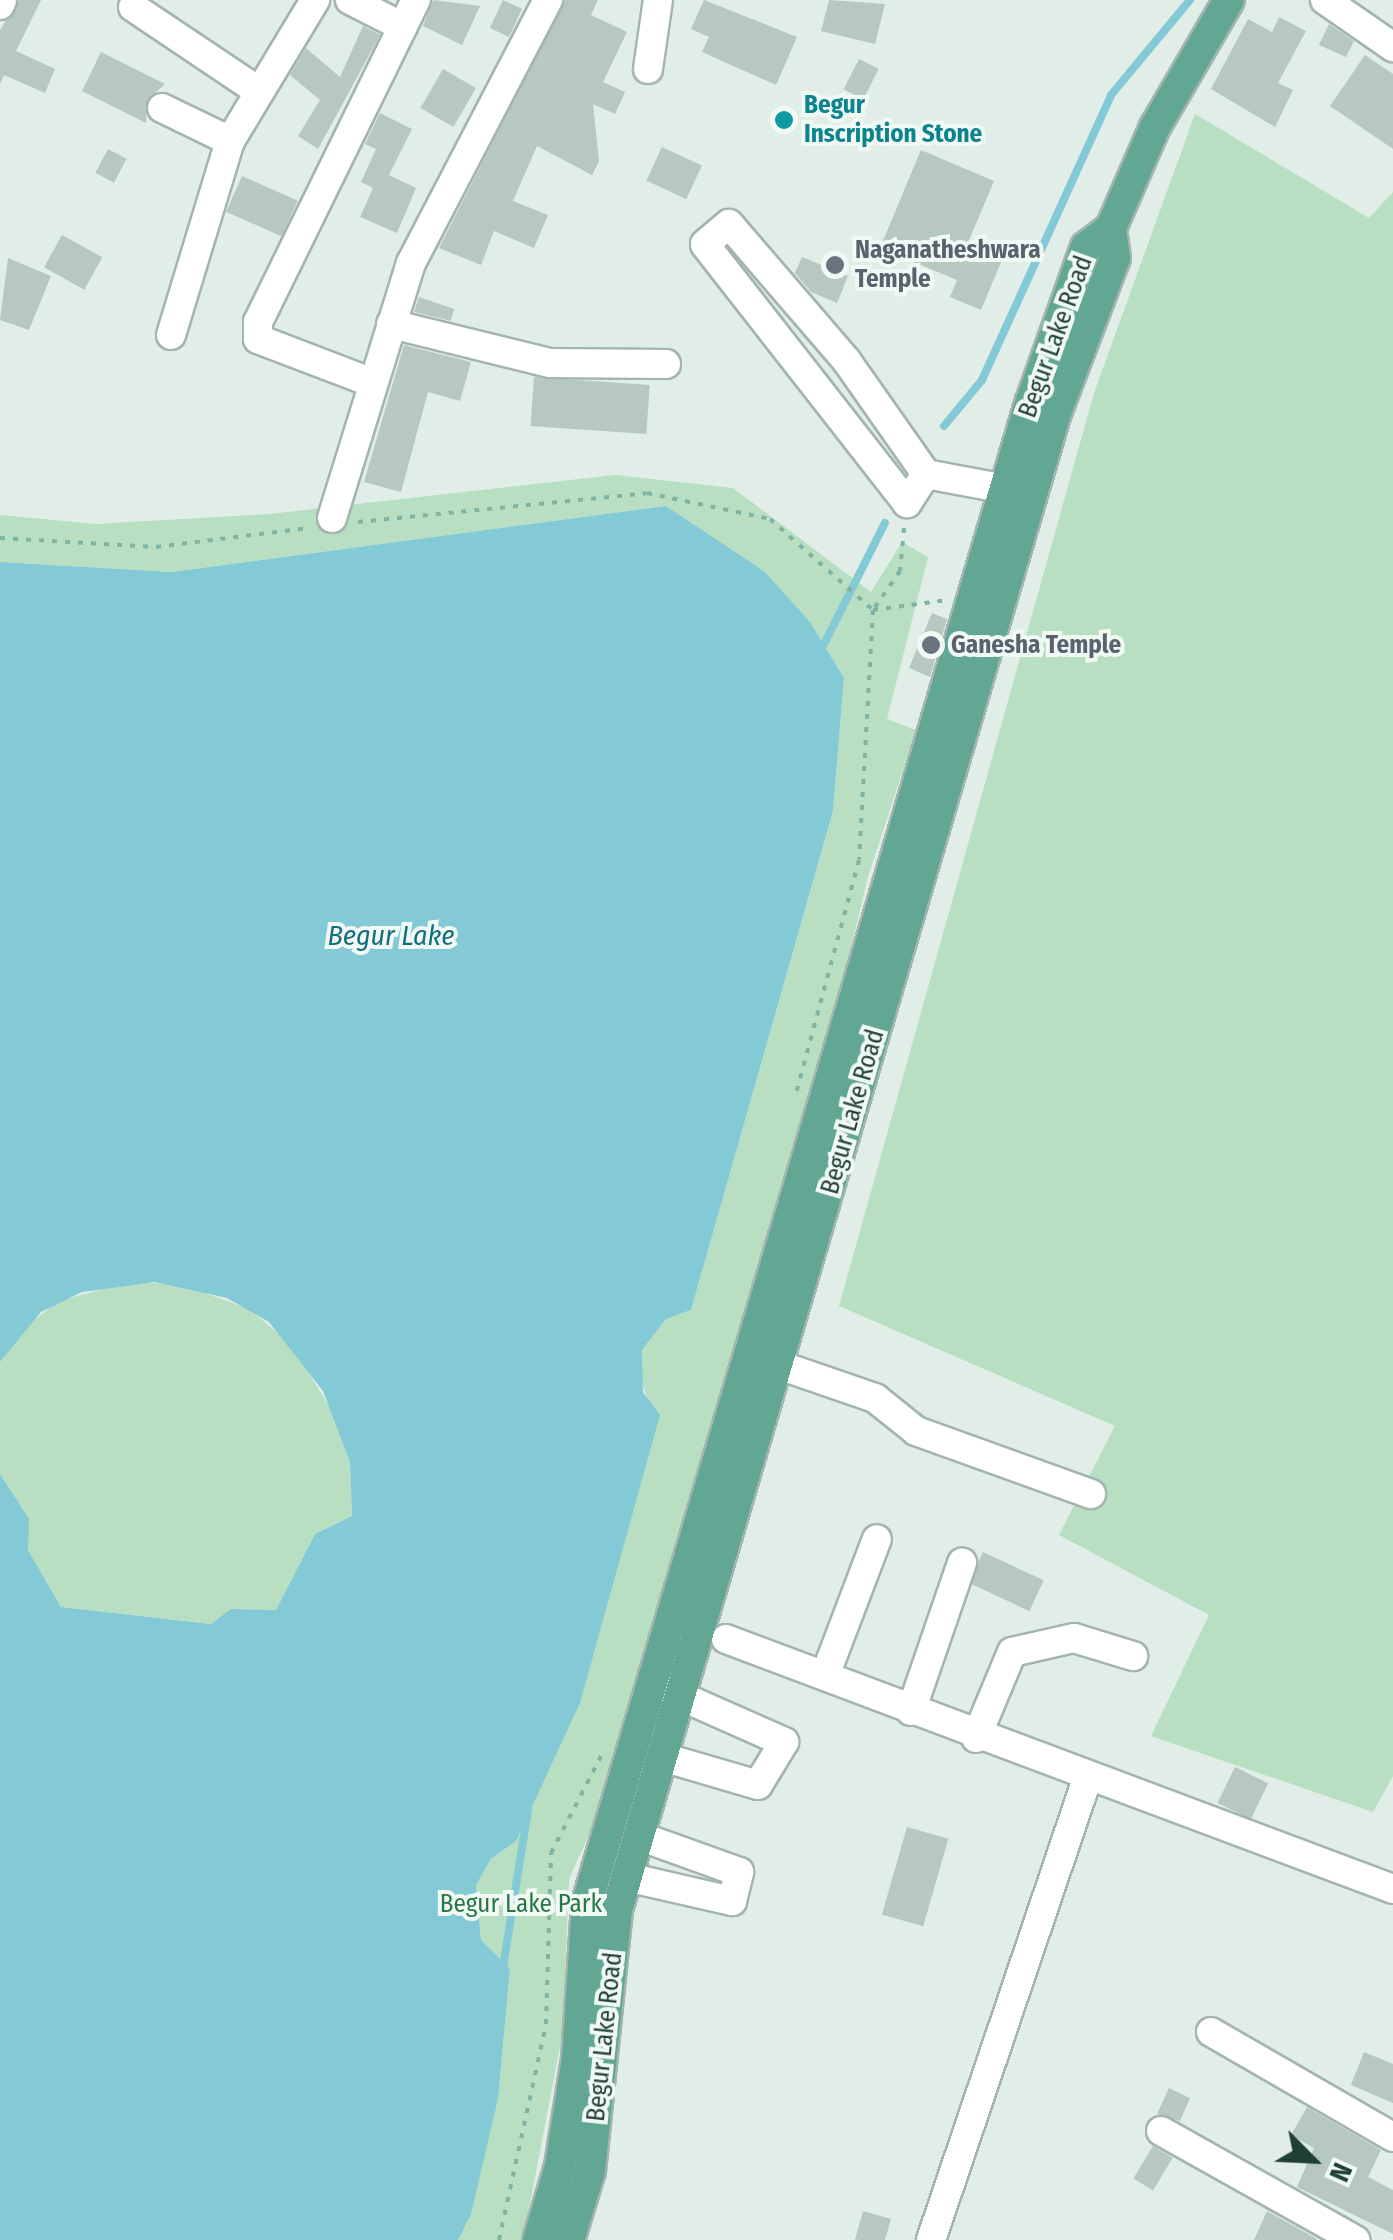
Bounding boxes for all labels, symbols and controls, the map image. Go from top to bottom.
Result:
place label: Begur Inscription Stone [804,91,982,150]
marker: Begur Inscription Stone [773,109,795,131]
place label: Naganatheshwara Temple [855,236,1041,295]
street label: Begur Lake Road [1013,252,1099,422]
marker: Naganatheshwara Temple [824,254,846,276]
place label: Ganesha Temple [951,630,1121,660]
marker: Ganesha Temple [920,634,942,656]
water label: Begur Lake [327,919,455,953]
street label: Begur Lake Road [815,1026,891,1198]
park label: Begur Lake Park [440,1889,602,1919]
street label: Begur Lake Road [581,1951,629,2123]
north arrow [1263,2110,1363,2210]
text: N [1322,2158,1359,2187]

